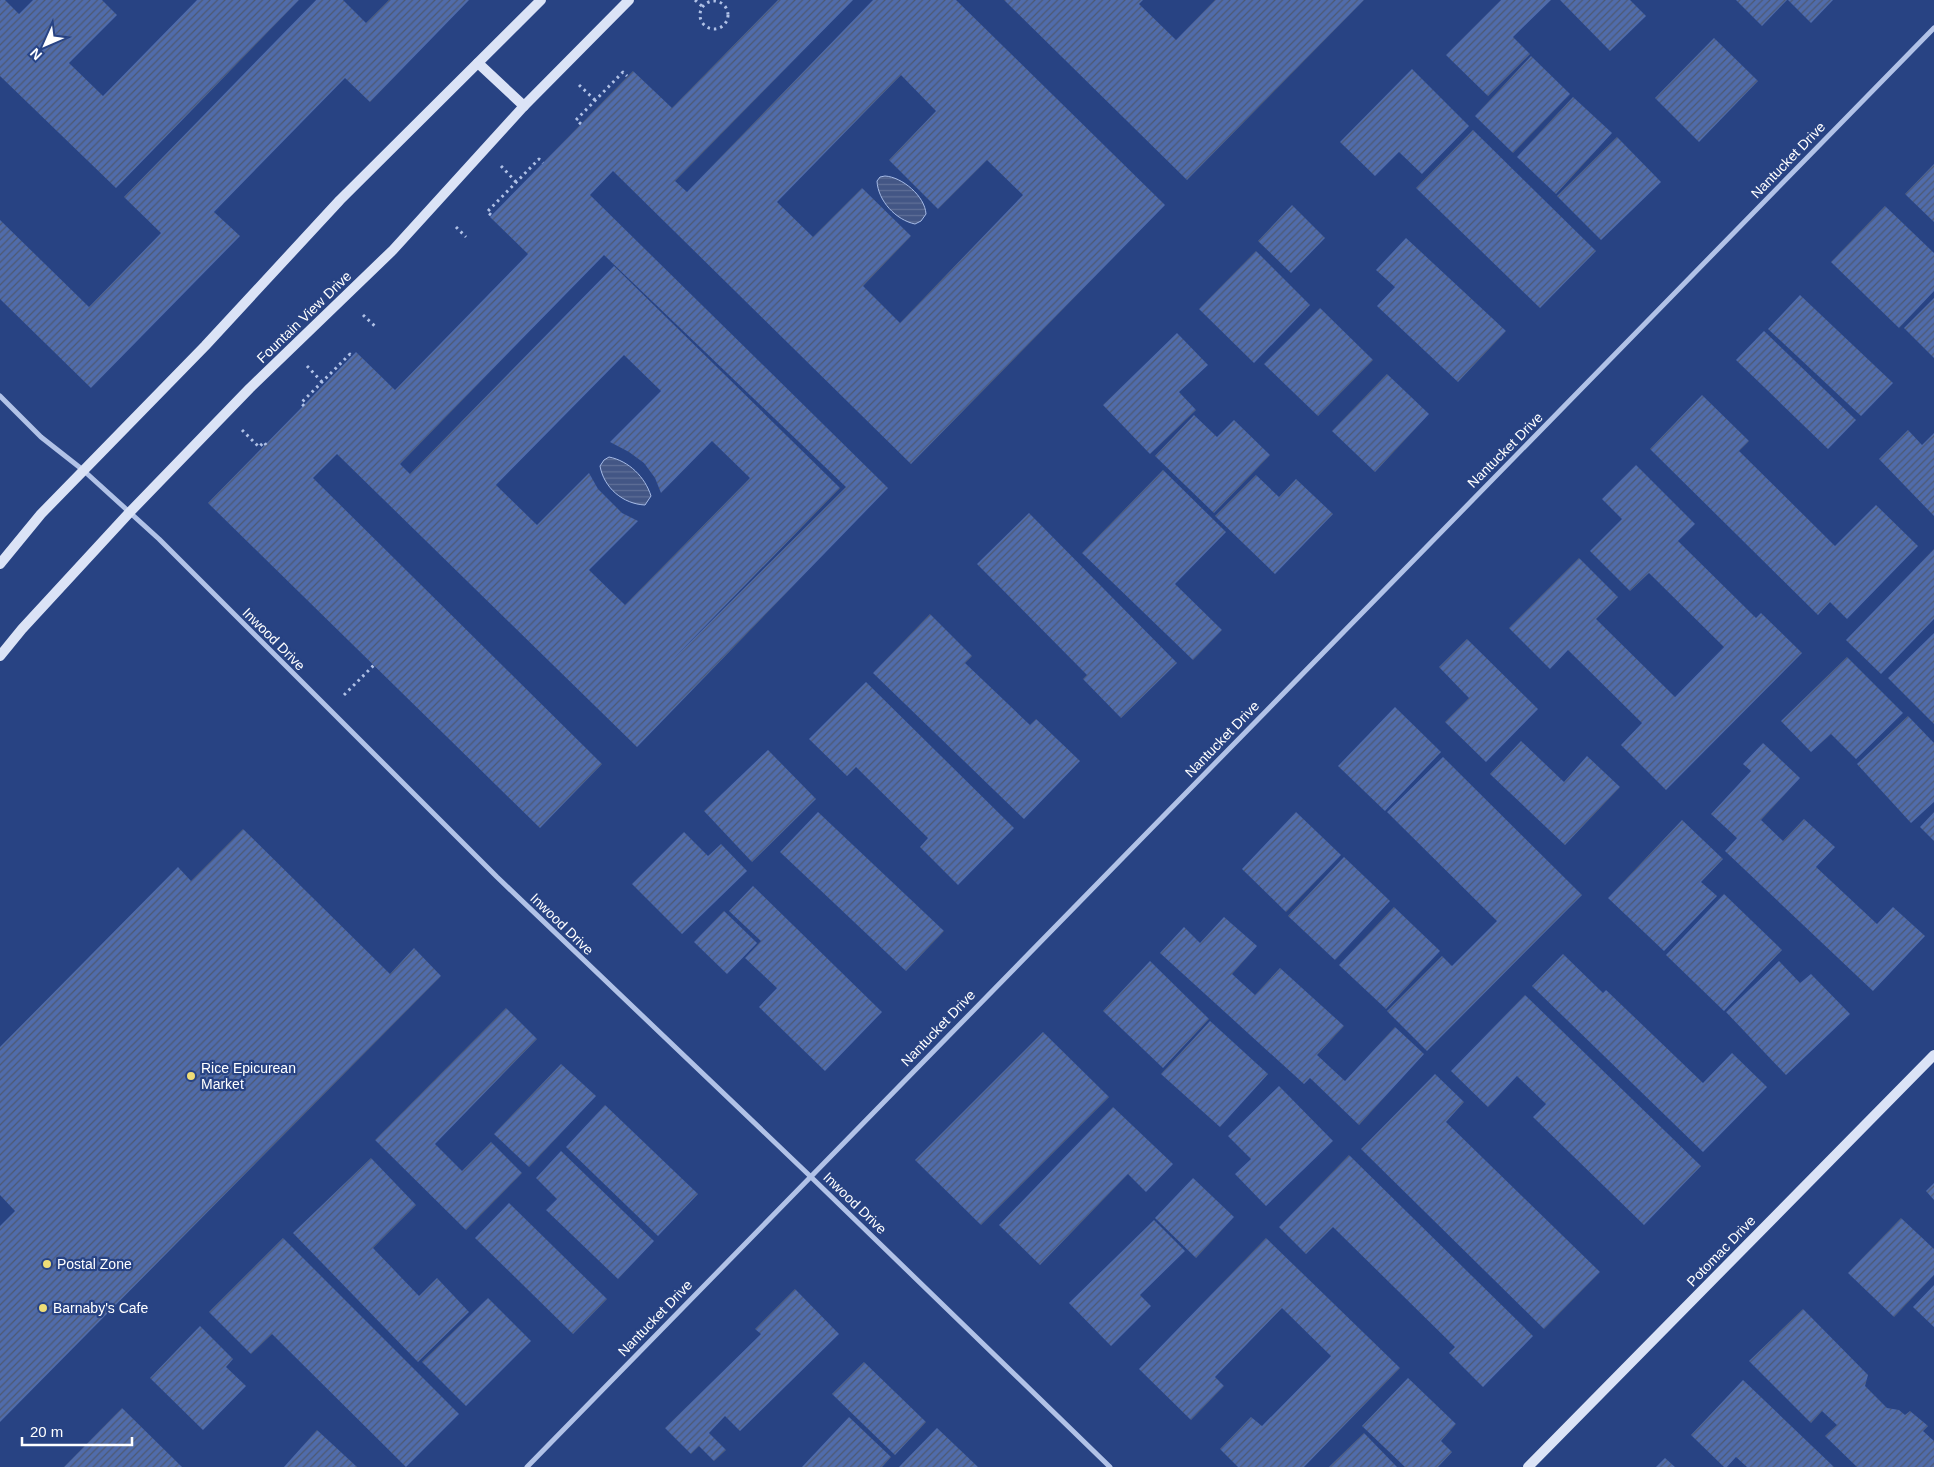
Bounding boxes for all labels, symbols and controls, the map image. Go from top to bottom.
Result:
north arrow [20,20,70,70]
text: N [27,45,45,63]
street label: Nantucket Drive [1748,118,1828,201]
street label: Fountain View Drive [253,268,355,366]
street label: Nantucket Drive [1464,409,1546,491]
street label: Inwood Drive [239,604,309,674]
street label: Nantucket Drive [1182,697,1262,780]
street label: Inwood Drive [527,890,597,958]
street label: Nantucket Drive [898,986,978,1069]
place label: Rice Epicurean Market [201,1060,296,1092]
marker: Rice Epicurean Market [185,1070,197,1082]
street label: Inwood Drive [820,1169,890,1237]
street label: Potomac Drive [1683,1212,1759,1290]
place label: Postal Zone [57,1256,132,1272]
marker: Postal Zone [41,1258,53,1270]
street label: Nantucket Drive [615,1276,695,1359]
place label: Barnaby's Cafe [53,1300,148,1316]
marker: Barnaby's Cafe [37,1302,49,1314]
scale bar [22,1414,132,1446]
text: 20 m [30,1423,63,1440]

